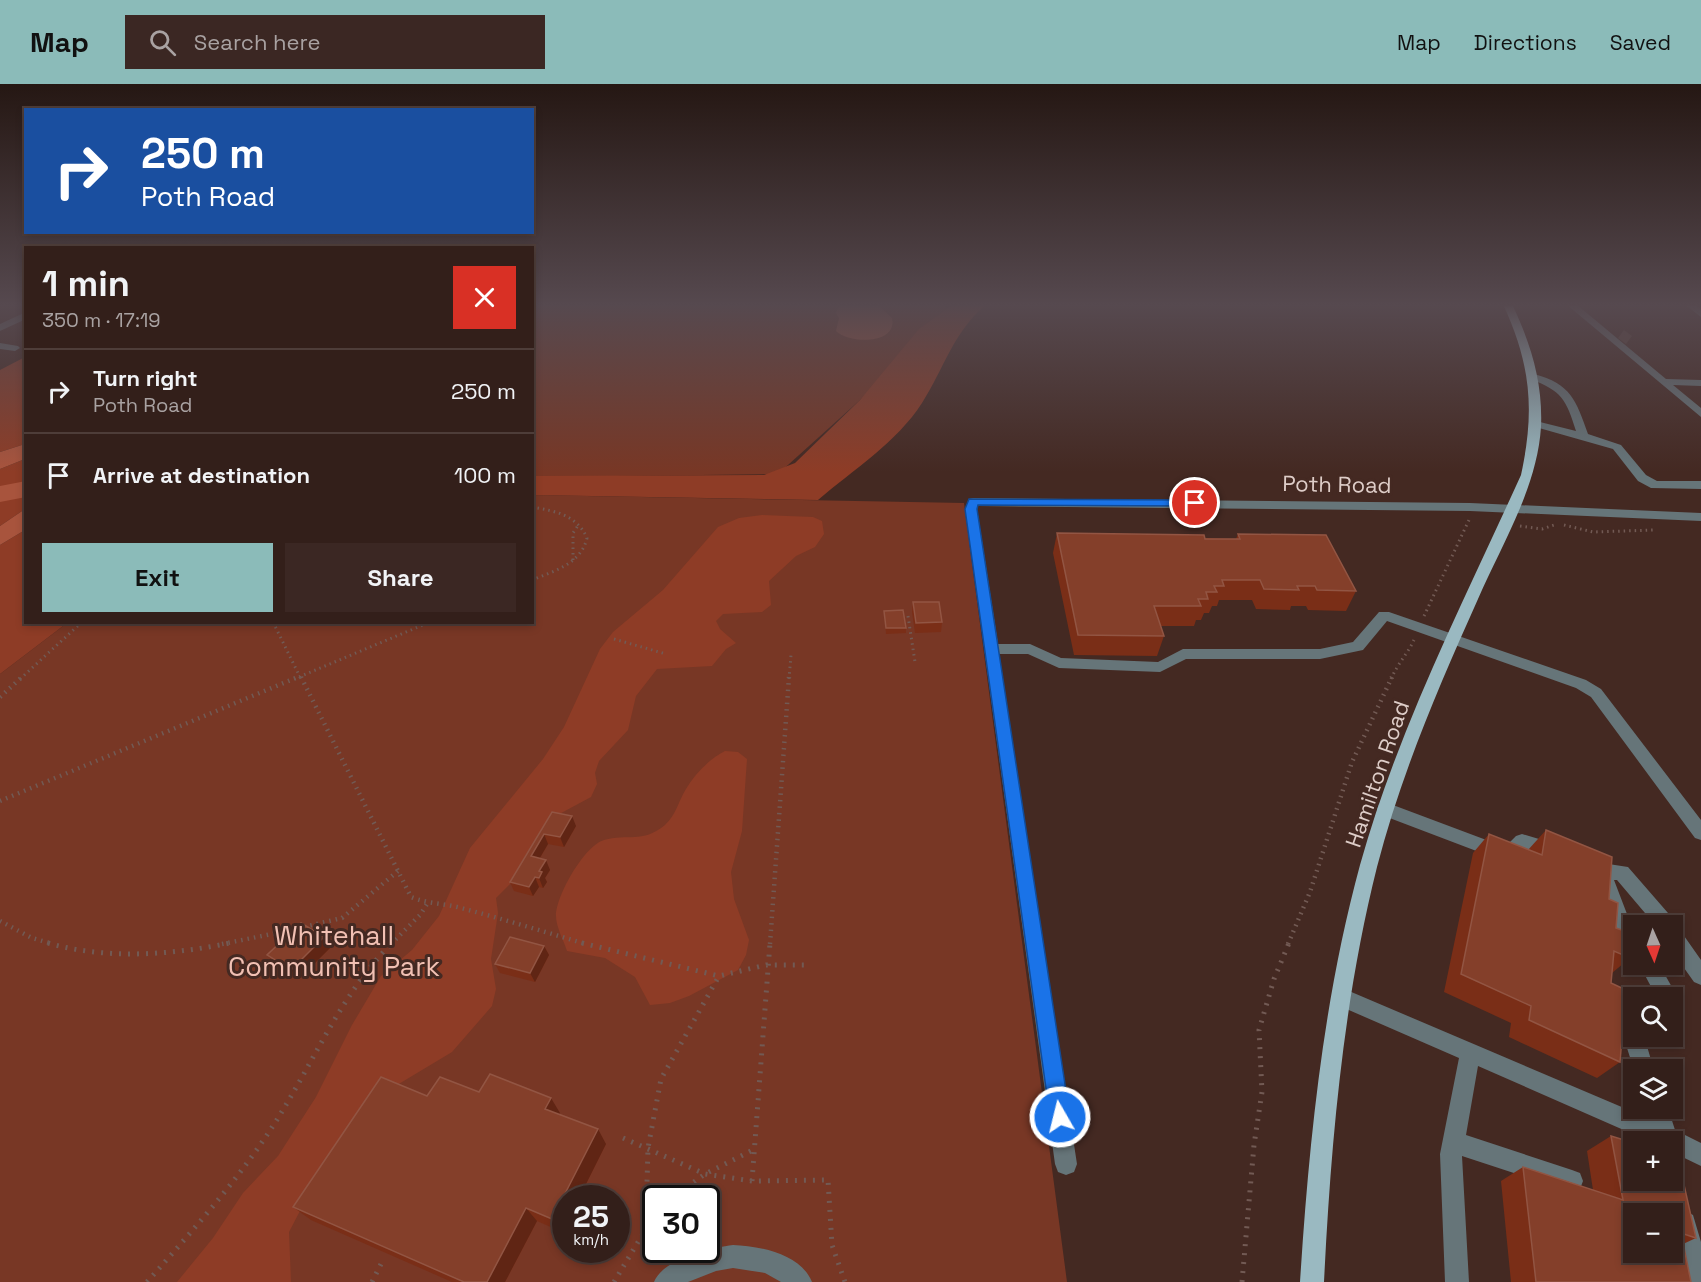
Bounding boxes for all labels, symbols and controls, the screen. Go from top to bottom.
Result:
search box [125,15,545,69]
text: Map [30,24,89,60]
icon: search [146,26,179,59]
text: Search here [194,28,321,56]
text: Map [1397,29,1441,56]
text: Directions [1474,29,1577,56]
text: Saved [1610,29,1671,56]
text: 250 m [141,127,265,180]
icon: right [42,132,120,210]
text: Poth Road [141,179,275,214]
text: 1 min [42,261,130,307]
button: close [453,266,516,329]
text: 350 m · 17:19 [42,307,161,333]
text: Turn right [93,364,198,392]
icon: right [42,375,75,408]
text: 250 m [451,377,516,405]
text: Poth Road [93,392,192,418]
icon: arrive [42,459,75,492]
text: Arrive at destination [93,461,310,489]
text: 100 m [454,461,516,489]
street label: Poth Road [1282,469,1392,499]
pin [1169,477,1220,528]
icon: arrive [1178,486,1211,519]
button: Exit [42,543,273,612]
button: Share [285,543,516,612]
street label: Hamilton Road [1339,697,1415,851]
north arrow [1623,915,1683,975]
map controls [1623,915,1683,1263]
park label: Whitehall Community Park [228,918,440,984]
button: search [1623,987,1683,1047]
button: layers [1623,1059,1683,1119]
position arrow [1028,1085,1092,1149]
button: + [1623,1131,1683,1191]
speed limit sign: 30 [642,1185,720,1263]
text: 25 [573,1197,609,1236]
button: − [1623,1203,1683,1263]
text: km/h [573,1230,609,1249]

